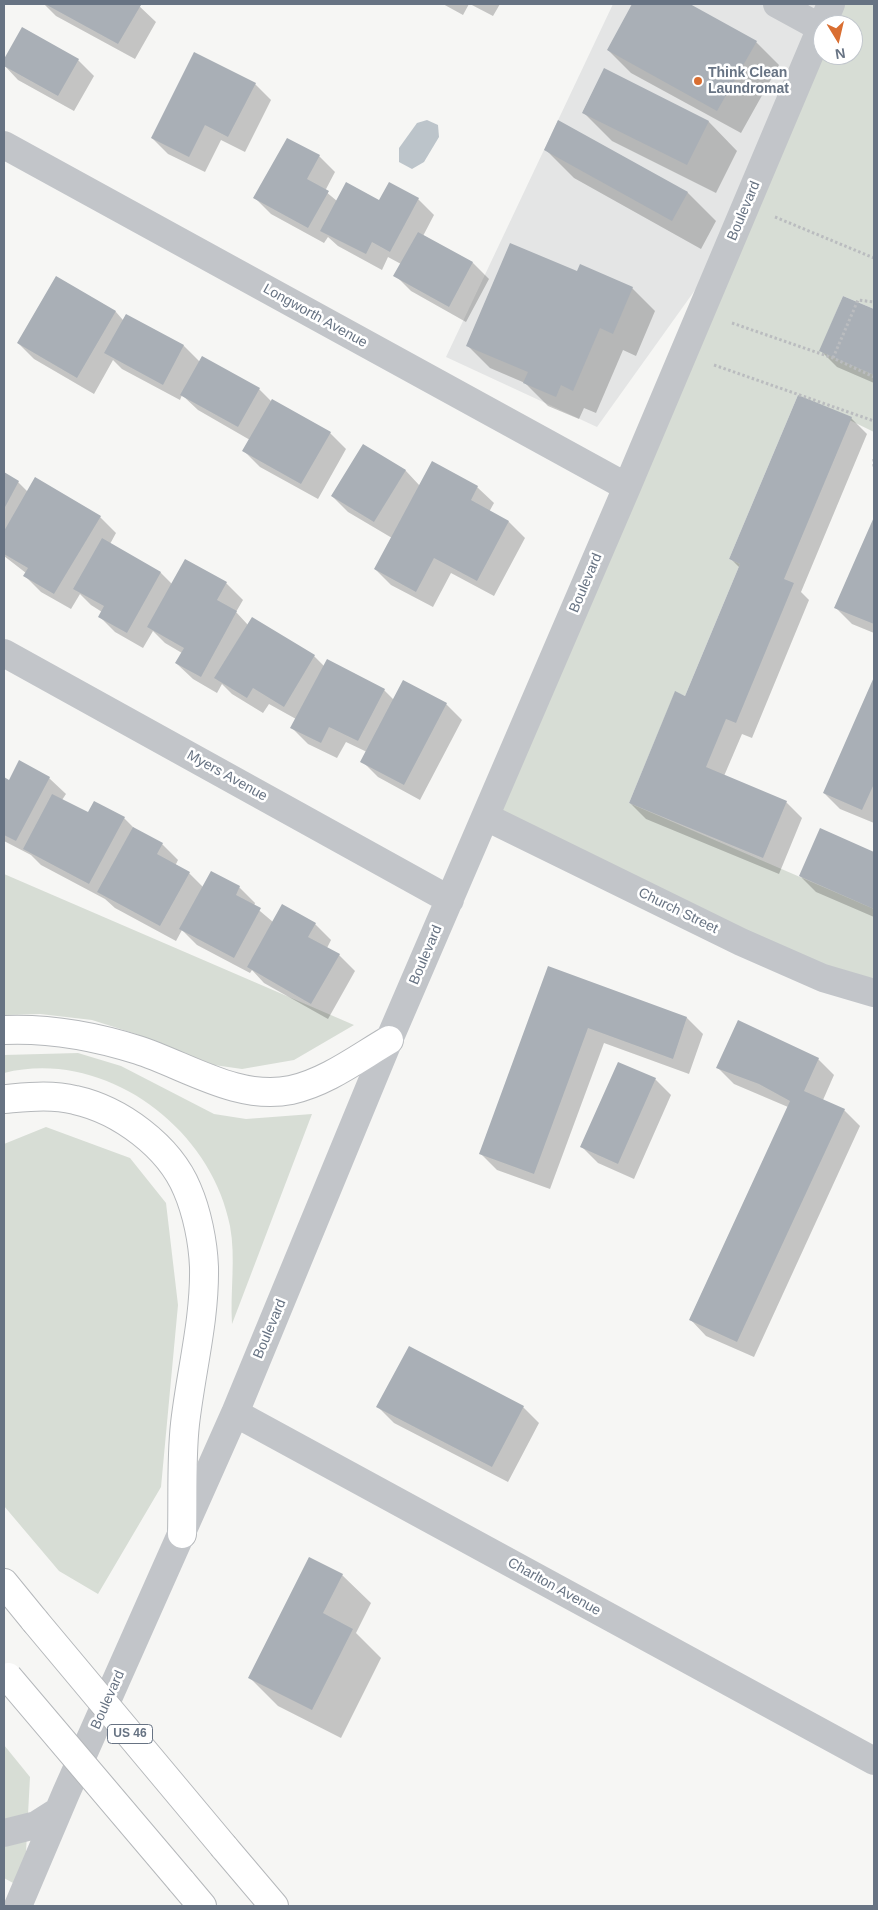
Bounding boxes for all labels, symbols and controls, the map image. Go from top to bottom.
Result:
north arrow [813,15,863,65]
text: N [834,45,846,63]
place label: Think Clean Laundromat [708,65,789,98]
marker: Think Clean Laundromat [692,75,704,87]
street label: Boulevard [724,179,764,243]
street label: Longworth Avenue [260,280,370,352]
street label: Boulevard [566,551,606,615]
street label: Myers Avenue [184,747,270,805]
street label: Church Street [636,885,720,937]
street label: Boulevard [406,923,446,987]
street label: Boulevard [250,1297,290,1361]
street label: Charlton Avenue [504,1554,604,1620]
street label: Boulevard [88,1668,128,1732]
road number: US 46 [108,1725,152,1744]

